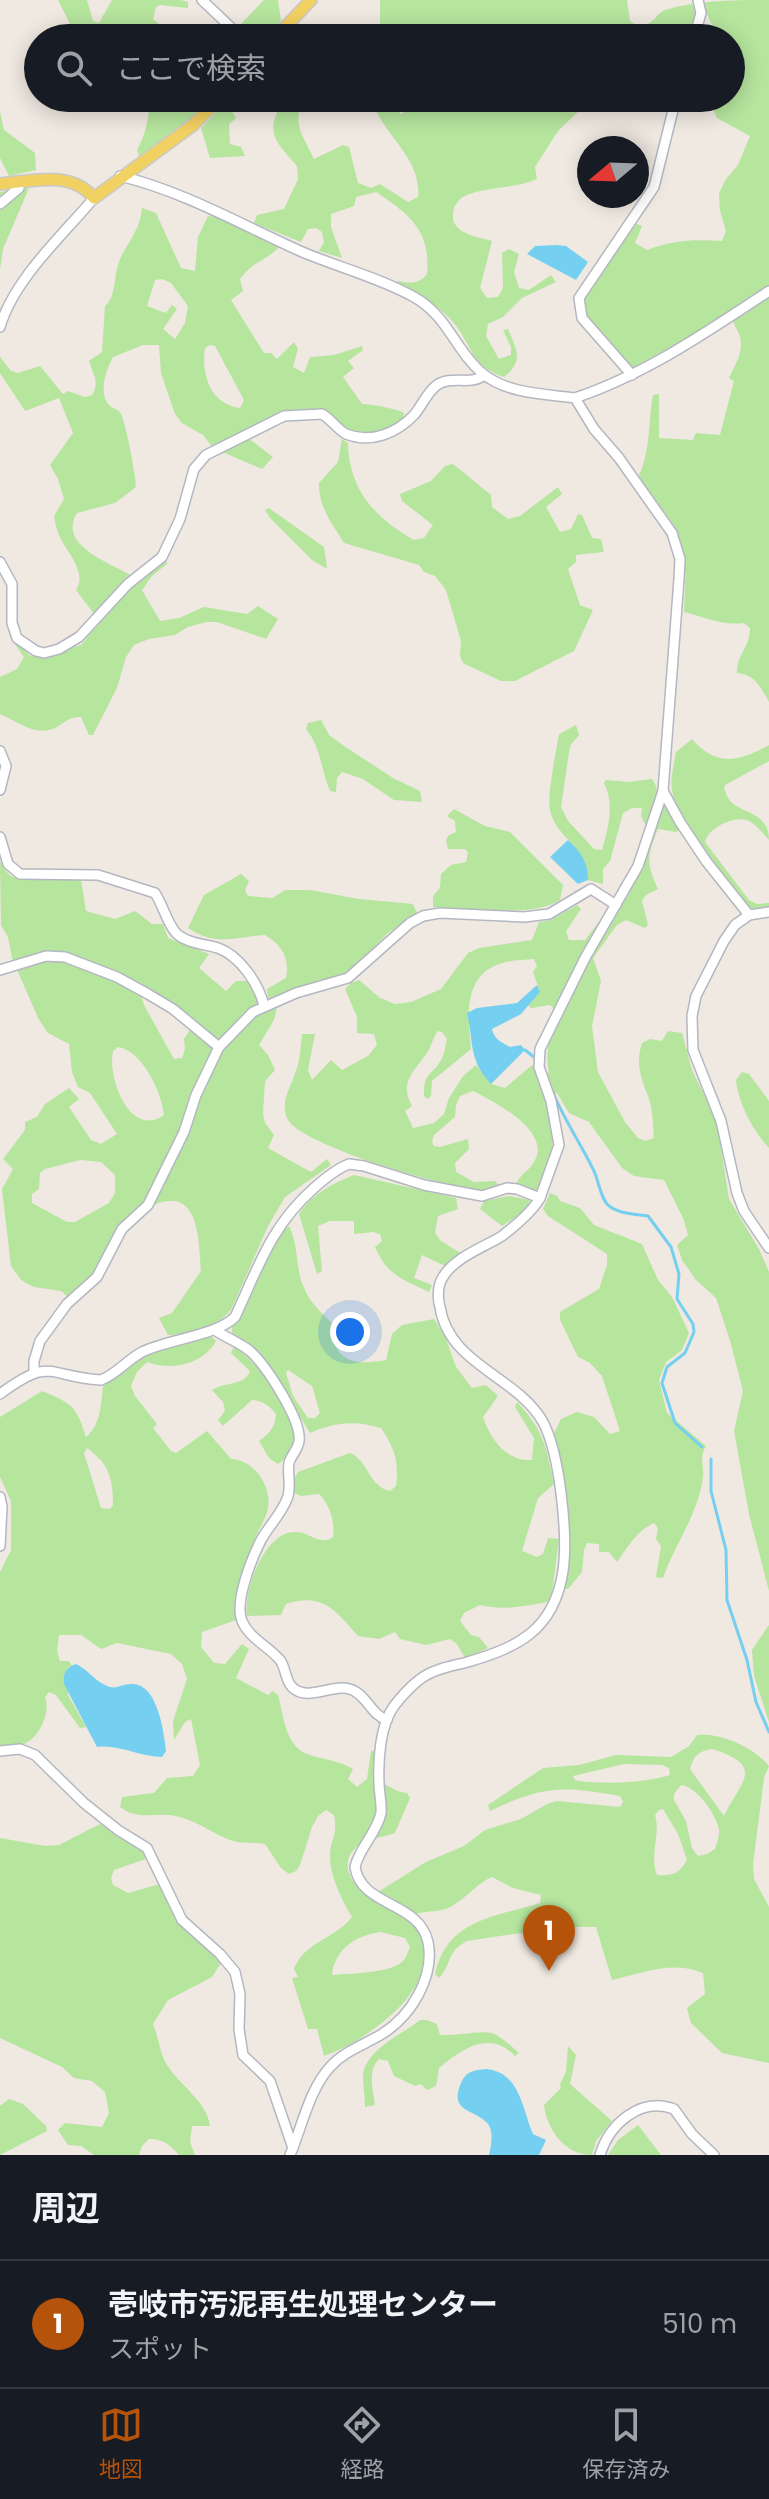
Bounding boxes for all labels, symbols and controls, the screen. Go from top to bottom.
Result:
search box [24,24,745,112]
icon: search [52,46,96,90]
text: ここで検索 [116,47,266,90]
north arrow [577,136,649,208]
your location [330,1312,370,1352]
pin: 1 [523,1905,575,1971]
text: 周辺 [32,2184,100,2232]
text: 壱岐市汚泥再生処理センター [108,2283,498,2326]
text: 1 [53,2306,63,2342]
text: 510 m [662,2306,737,2342]
text: スポット [108,2331,212,2367]
tab: 地図 [99,2403,143,2486]
tab: 経路 [340,2403,384,2486]
tab: 保存済み [582,2403,670,2486]

